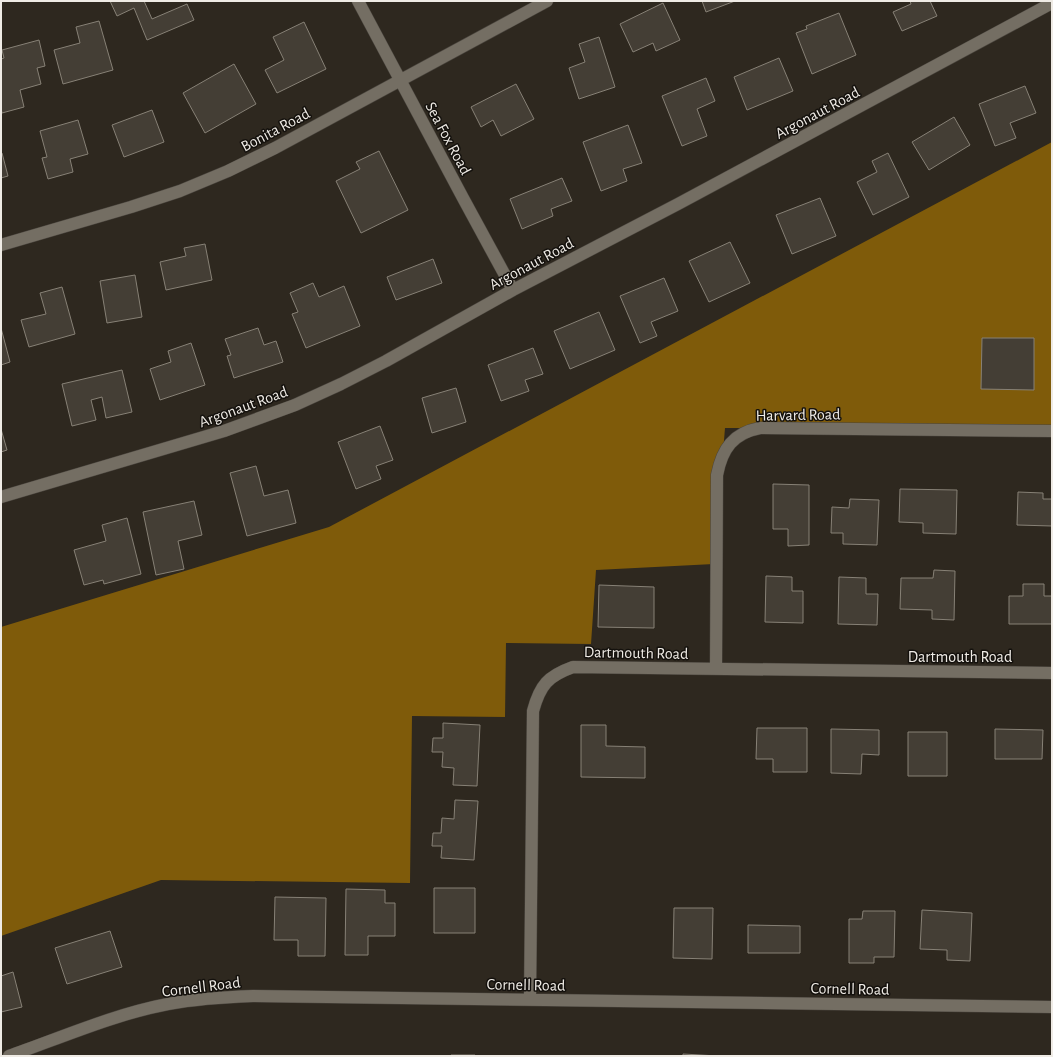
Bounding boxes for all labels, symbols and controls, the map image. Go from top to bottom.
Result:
street label: Argonaut Road [773,84,862,142]
street label: Sea Fox Road [422,99,474,178]
street label: Bonita Road [239,105,312,155]
street label: Argonaut Road [487,235,576,293]
street label: Argonaut Road [197,383,290,430]
street label: Harvard Road [755,406,841,424]
street label: Dartmouth Road [584,644,688,662]
street label: Dartmouth Road [908,649,1012,665]
street label: Cornell Road [161,974,241,1000]
street label: Cornell Road [486,976,566,994]
street label: Cornell Road [810,980,890,998]

